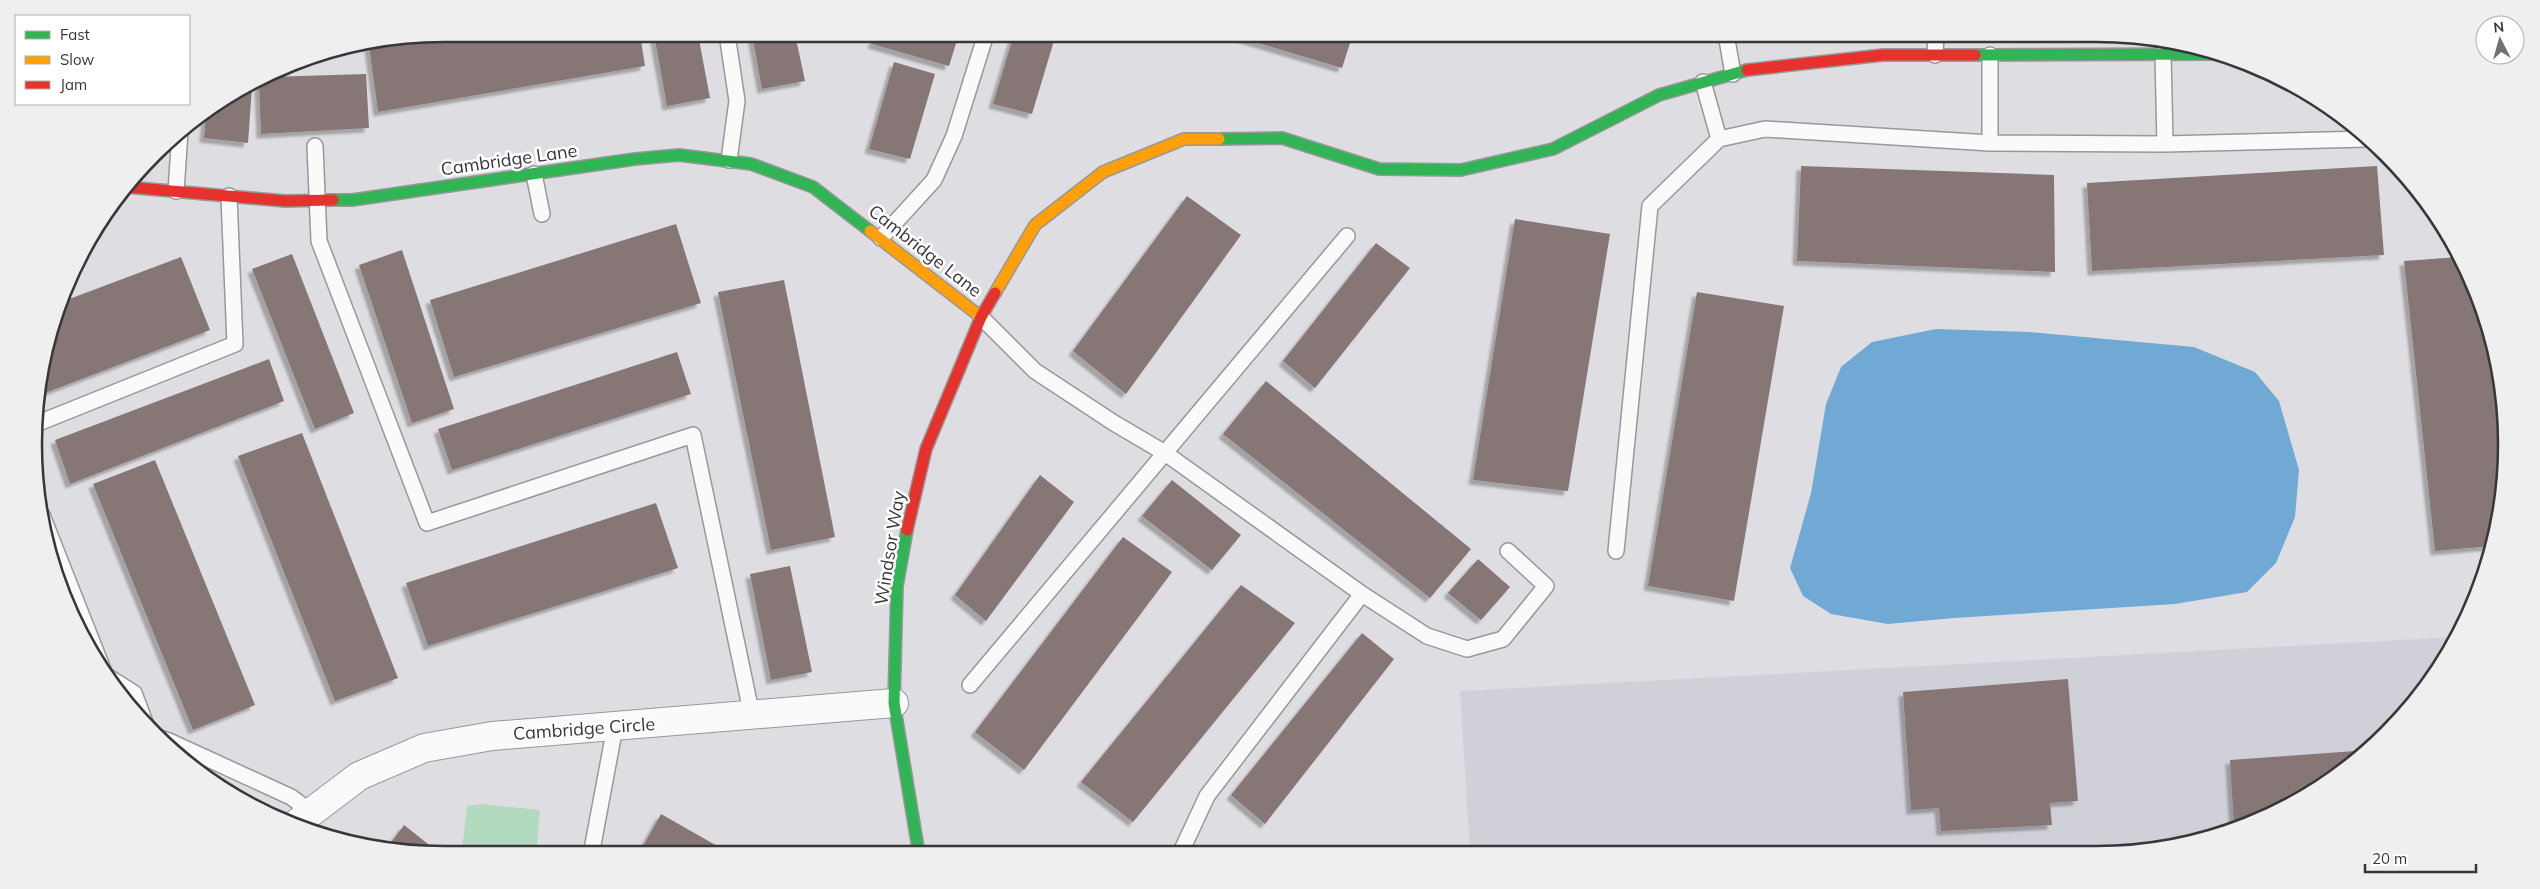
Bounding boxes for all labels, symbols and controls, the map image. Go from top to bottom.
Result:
legend [15,15,190,105]
north arrow [2475,15,2525,65]
text: N [2492,18,2505,37]
text: Fast [60,25,90,44]
text: Slow [60,50,94,69]
text: Jam [60,75,87,94]
street label: Cambridge Lane [439,139,579,180]
street label: Cambridge Lane [864,199,987,302]
street label: Windsor Way [869,489,910,607]
street label: Cambridge Circle [512,712,656,745]
scale bar [2365,842,2476,874]
text: 20 m [2372,849,2407,868]

